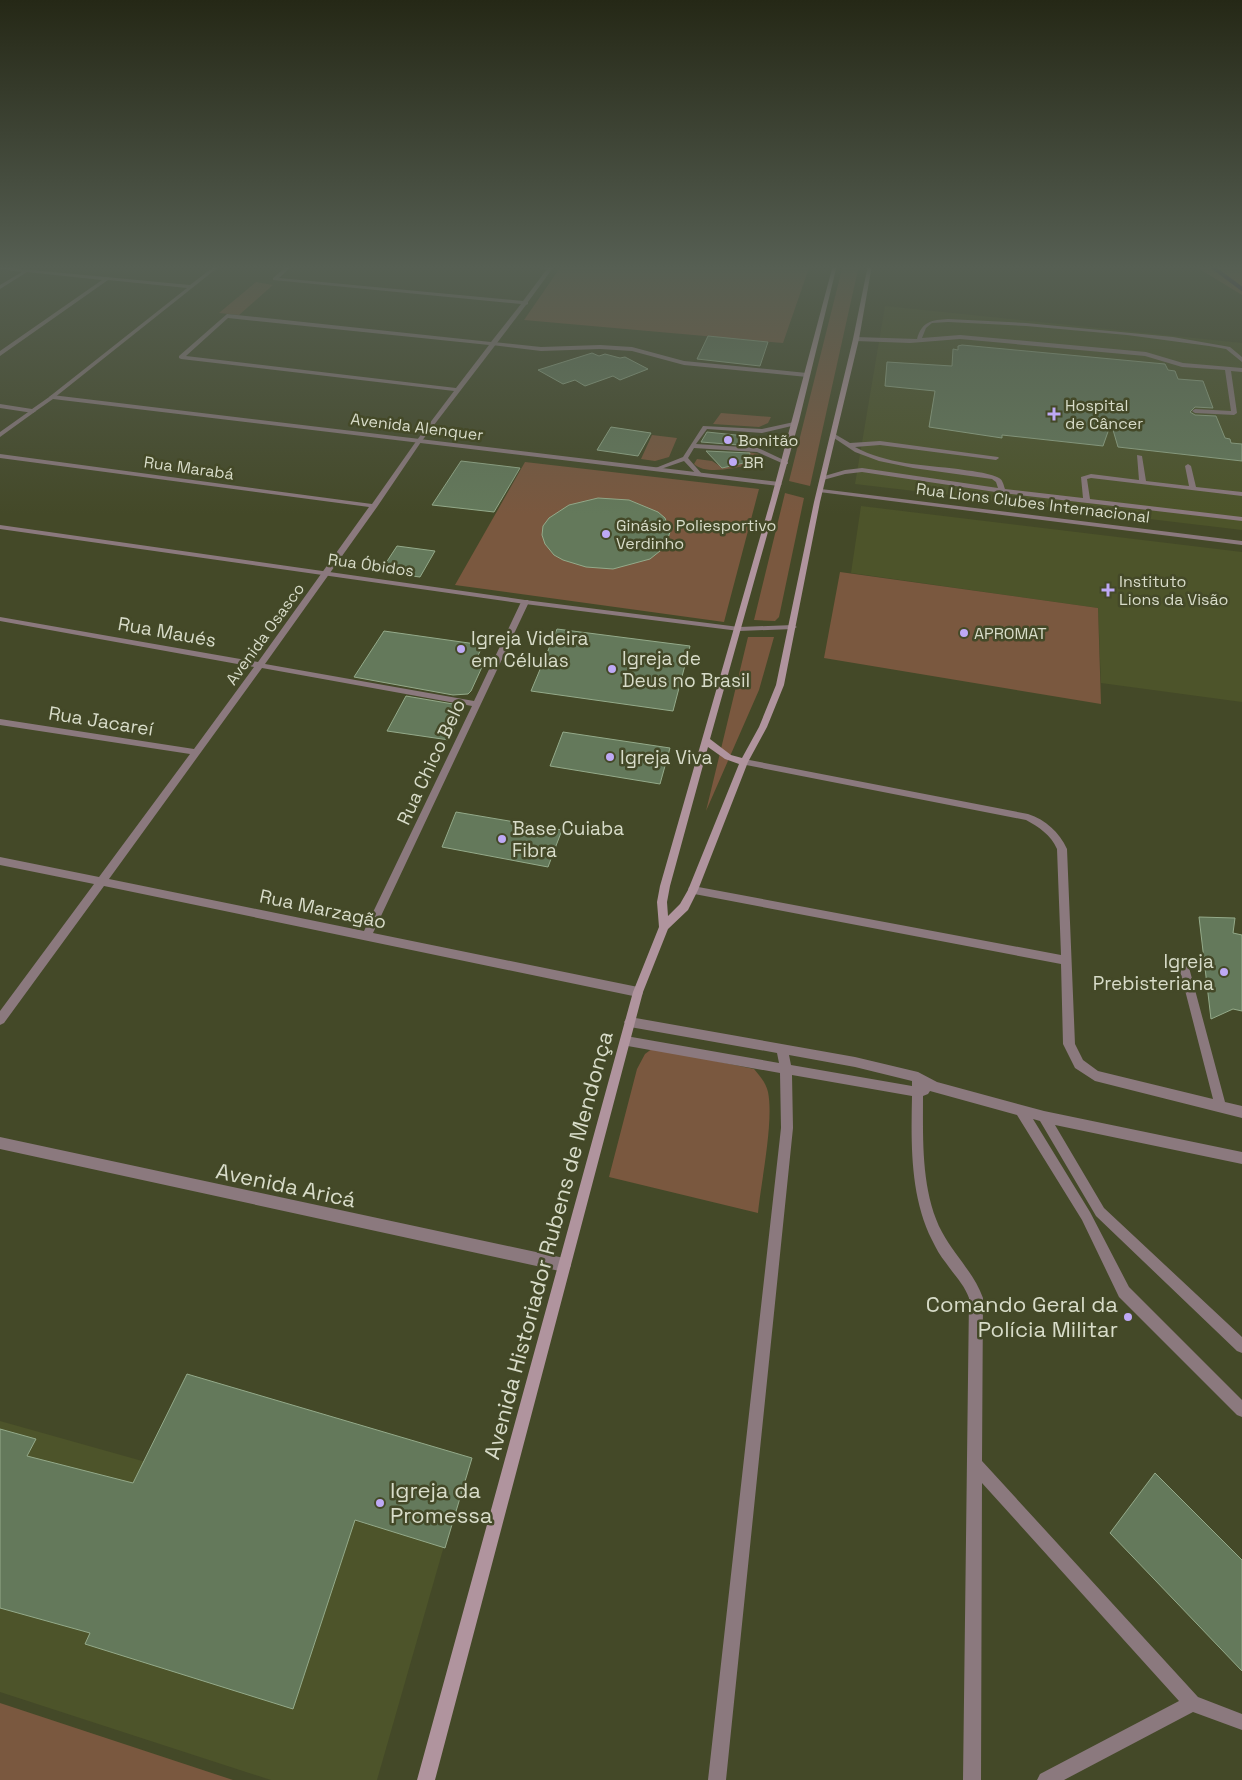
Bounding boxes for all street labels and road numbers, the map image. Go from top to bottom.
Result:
street label: Avenida Alenquer [349,408,485,446]
street label: Rua Marabá [143,451,235,485]
street label: Rua Lions Clubes Internacional [915,478,1151,528]
street label: Rua Óbidos [327,549,415,581]
street label: Avenida Osasco [221,579,309,689]
street label: Rua Maués [116,611,218,653]
street label: Rua Chico Belo [391,695,471,829]
street label: Rua Jacareí [47,700,156,742]
street label: Rua Marzagão [257,883,389,935]
street label: Avenida Historiador Rubens de Mendonça [477,1027,619,1462]
street label: Avenida Aricá [213,1157,359,1214]

